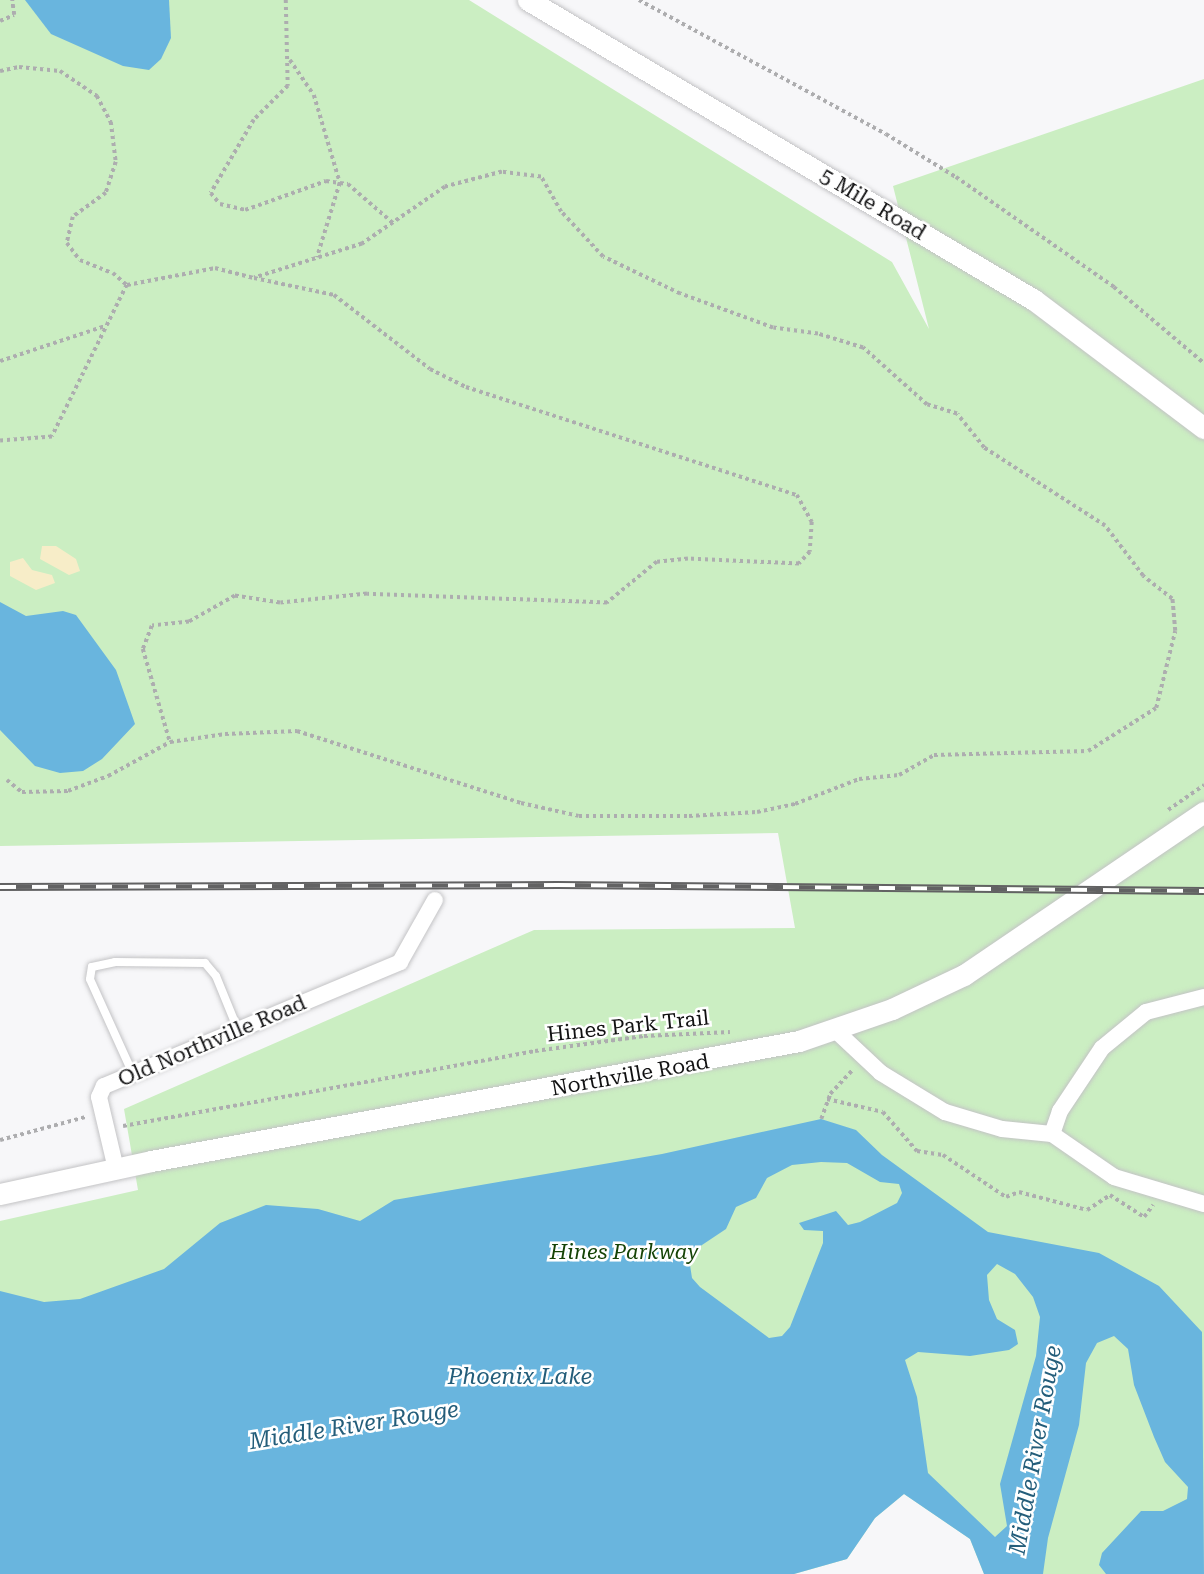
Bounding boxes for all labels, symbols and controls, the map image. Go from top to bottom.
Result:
street label: 5 Mile Road [816,163,930,245]
street label: Old Northville Road [114,990,310,1092]
street label: Hines Park Trail [546,1005,710,1047]
street label: Northville Road [549,1049,711,1101]
park label: Hines Parkway [550,1239,698,1265]
water label: Middle River Rouge [1004,1343,1068,1557]
water label: Phoenix Lake [448,1363,592,1391]
water label: Middle River Rouge [247,1396,461,1456]

